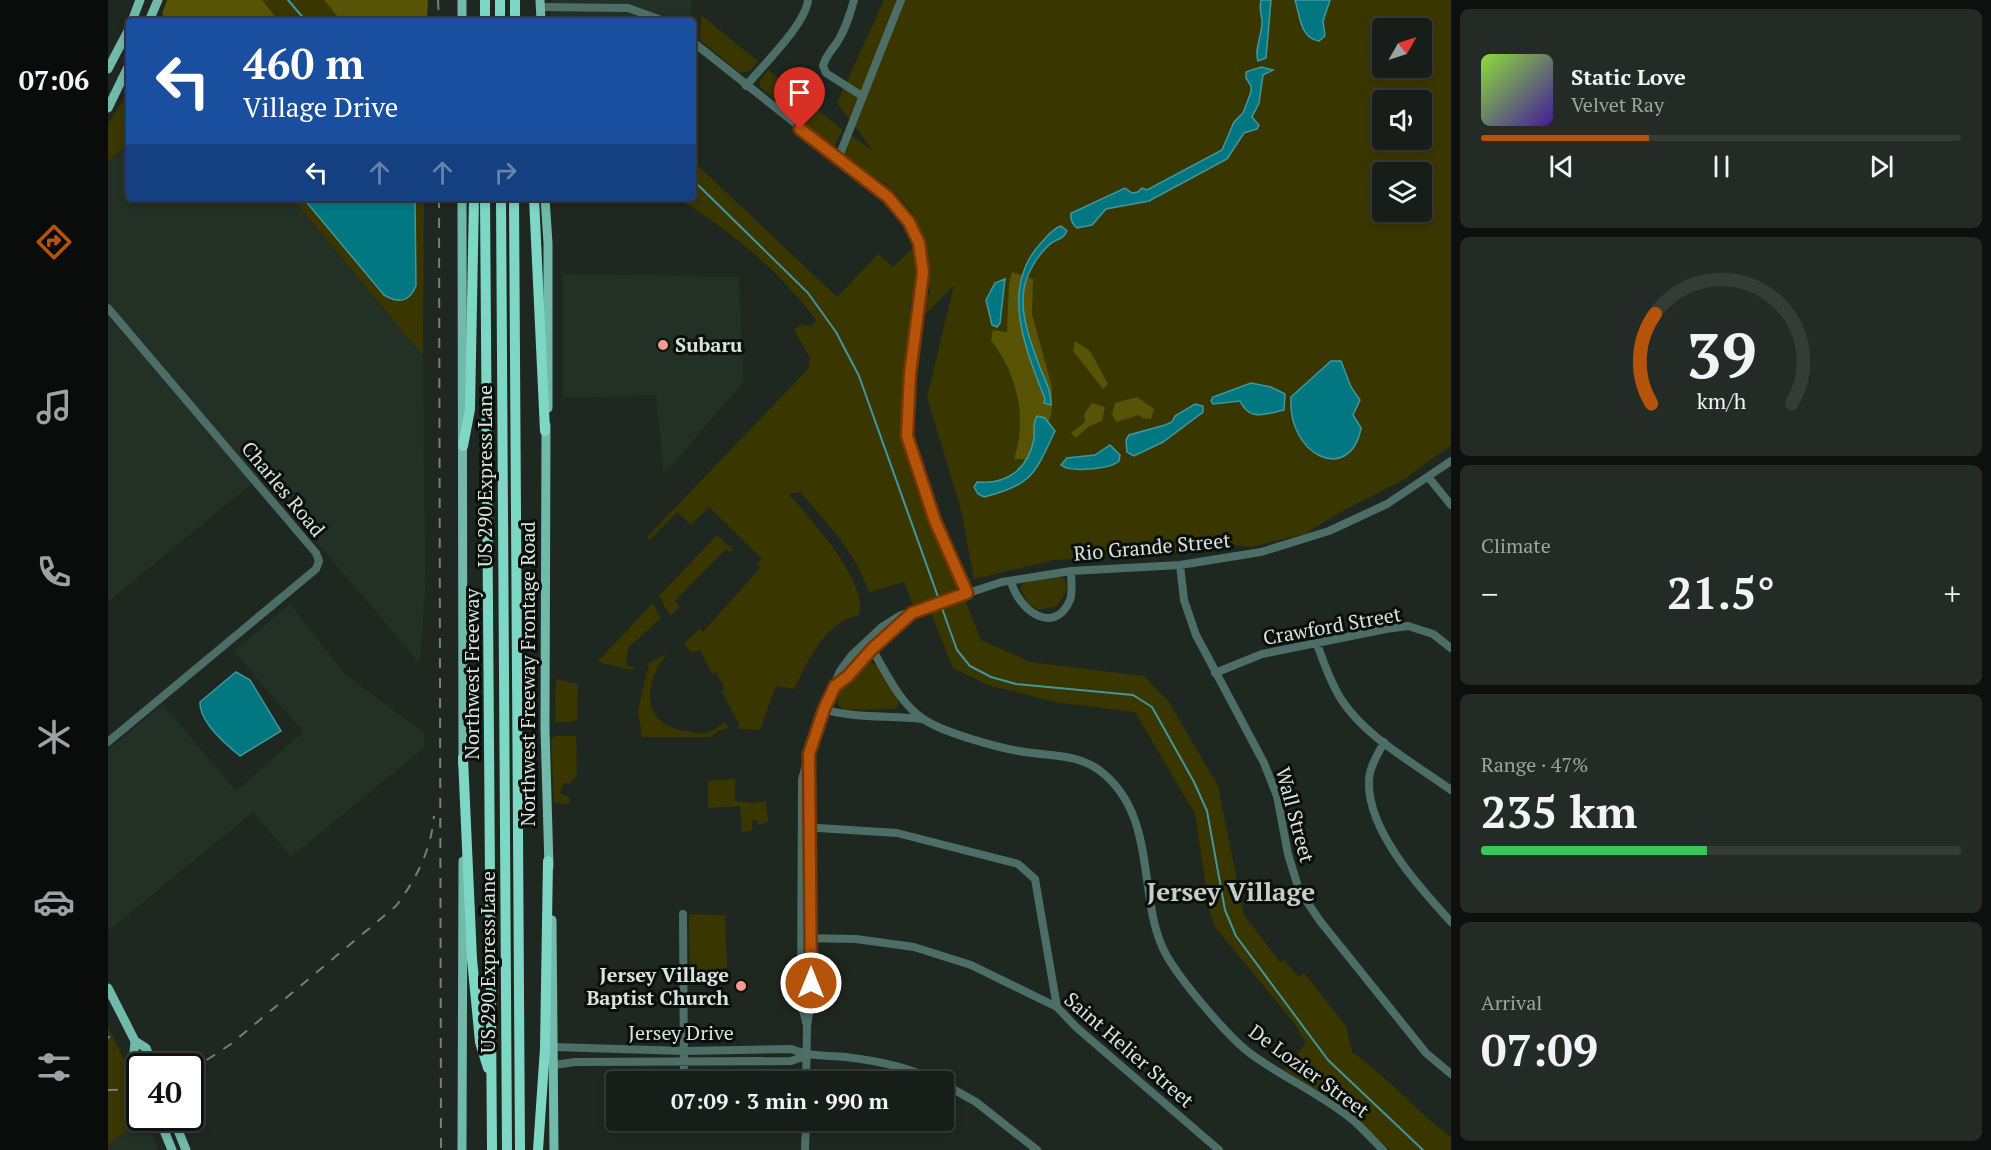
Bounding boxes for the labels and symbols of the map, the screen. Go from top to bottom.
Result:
north arrow [1372,18,1432,78]
pin [774,67,825,129]
place label: Subaru [675,331,743,358]
marker: Subaru [656,338,670,352]
street label: US 290 Express Lane [471,385,498,567]
street label: Charles Road [236,435,331,542]
street label: Northwest Freeway Frontage Road [514,521,541,827]
street label: Rio Grande Street [1072,526,1232,567]
street label: Northwest Freeway [458,587,485,760]
street label: Crawford Street [1261,600,1404,651]
street label: Wall Street [1270,764,1321,866]
street label: US 290 Express Lane [474,871,501,1053]
district label: Jersey Village [1147,874,1315,908]
position arrow [779,951,843,1015]
place label: Jersey Village Baptist Church [586,961,729,1011]
marker: Jersey Village Baptist Church [734,979,748,993]
street label: Saint Helier Street [1059,986,1200,1114]
street label: De Lozier Street [1244,1018,1375,1124]
street label: Jersey Drive [628,1019,734,1046]
speed limit sign: 40 [126,1053,204,1131]

